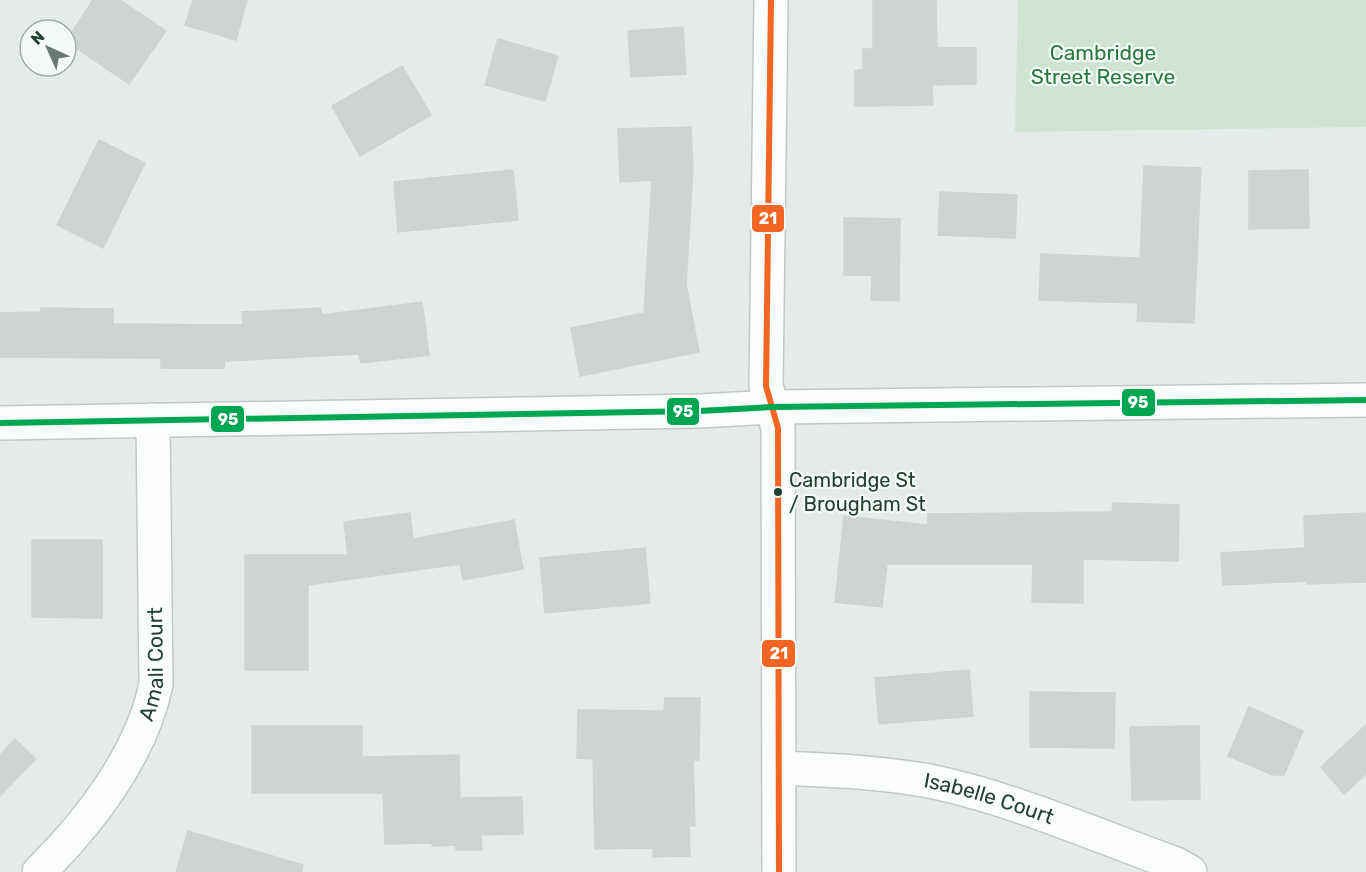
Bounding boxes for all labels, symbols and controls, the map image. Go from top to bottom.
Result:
north arrow [18,18,78,78]
text: N [27,27,49,49]
park label: Cambridge Street Reserve [1031,40,1175,89]
line badge: 21 [751,204,785,233]
text: 21 [759,209,777,228]
line badge: 95 [1121,388,1156,417]
text: 95 [1128,393,1148,412]
line badge: 95 [666,397,700,426]
text: 95 [673,402,693,421]
line badge: 95 [210,405,245,433]
text: 95 [218,410,238,429]
place label: Cambridge St / Brougham St [789,468,926,516]
marker: Cambridge St / Brougham St [772,486,784,498]
street label: Amali Court [133,607,168,724]
line badge: 21 [761,639,796,668]
text: 21 [770,644,788,663]
street label: Isabelle Court [922,767,1057,829]

